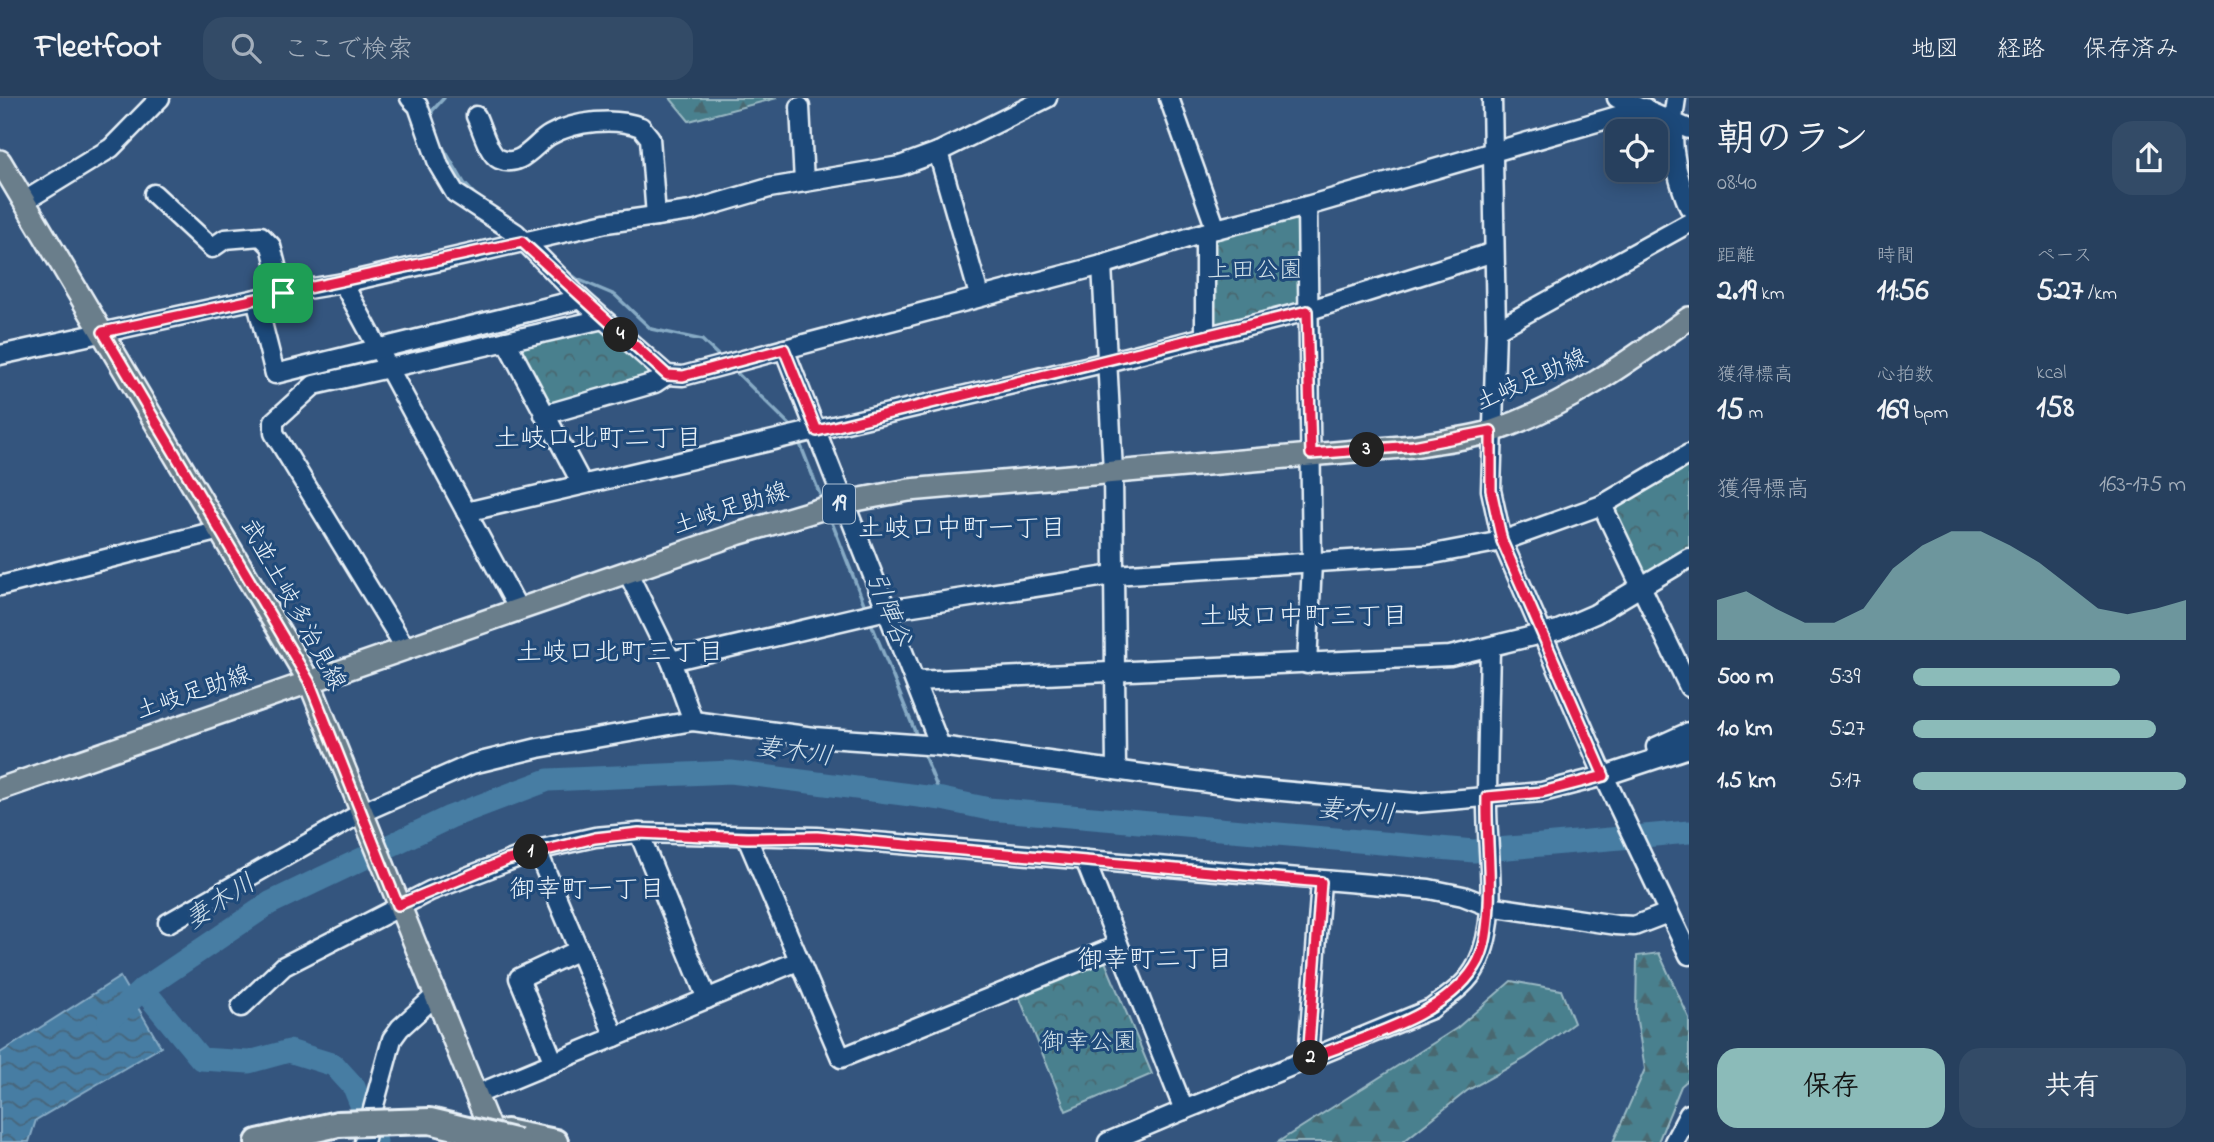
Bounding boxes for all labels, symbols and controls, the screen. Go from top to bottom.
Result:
search box [203,17,693,80]
text: Fleetfoot [35,24,161,72]
icon: search [227,29,265,67]
text: ここで検索 [283,32,413,70]
text: 地図 [1911,33,1959,68]
text: 経路 [1997,33,2045,68]
text: 保存済み [2083,33,2179,68]
text: 朝のラン [1717,113,1869,169]
map controls [1605,119,1668,182]
button: locate [1605,119,1668,182]
button: share [2112,121,2186,195]
text: 08:40 [1717,167,1757,200]
text: 距離 [1717,243,1755,270]
text: 時間 [1877,243,1915,270]
text: ペース [2036,243,2092,270]
park label: 上田公園 [1207,254,1303,289]
pin [253,263,313,323]
text: 2.19 [1717,270,1757,314]
text: 11:56 [1877,270,1929,314]
text: 5:27 [2036,270,2083,314]
icon: arrive [264,274,302,312]
text: km [1757,281,1784,308]
text: /km [2083,281,2117,308]
pin: 4 [604,317,638,352]
text: 4 [617,321,624,348]
street label: 土岐足助線 [1470,341,1594,421]
text: kcal [2036,360,2067,387]
text: 獲得標高 [1717,362,1793,389]
text: 心拍数 [1877,362,1934,389]
text: 158 [2036,387,2074,431]
text: 15 [1717,389,1744,433]
text: 169 [1877,389,1908,433]
text: m [1744,400,1763,427]
text: bpm [1908,400,1948,427]
district label: 土岐口北町二丁目 [494,421,702,459]
pin: 3 [1350,432,1384,468]
text: 3 [1363,436,1370,463]
text: 163–175 m [2099,469,2186,502]
text: 獲得標高 [1717,474,1809,507]
street label: 土岐足助線 [669,475,793,545]
road number: 19 [823,484,855,524]
district label: 土岐口中町一丁目 [858,511,1066,549]
street label: 武並土岐多治見線 [230,513,354,697]
water label: 引陣谷 [855,567,920,654]
district label: 土岐口中町三丁目 [1200,599,1408,637]
district label: 土岐口北町三丁目 [516,635,724,673]
street label: 土岐足助線 [132,658,256,730]
text: 500 m [1717,661,1774,694]
text: 5:39 [1829,661,1861,694]
text: 1.0 km [1717,713,1773,746]
text: 5:27 [1829,713,1865,746]
water label: 妻木川 [753,729,835,777]
text: 1.5 km [1717,765,1776,798]
text: 5:17 [1829,765,1861,798]
water label: 妻木川 [1315,791,1397,835]
pin: 1 [514,834,548,870]
text: 1 [527,838,534,865]
water label: 妻木川 [178,866,264,940]
district label: 御幸町一丁目 [509,872,665,910]
district label: 御幸町二丁目 [1077,942,1233,980]
park label: 御幸公園 [1041,1026,1137,1061]
pin: 2 [1294,1040,1328,1076]
text: 2 [1306,1044,1315,1071]
button: 保存 [1717,1048,1945,1128]
button: 共有 [1959,1048,2186,1128]

